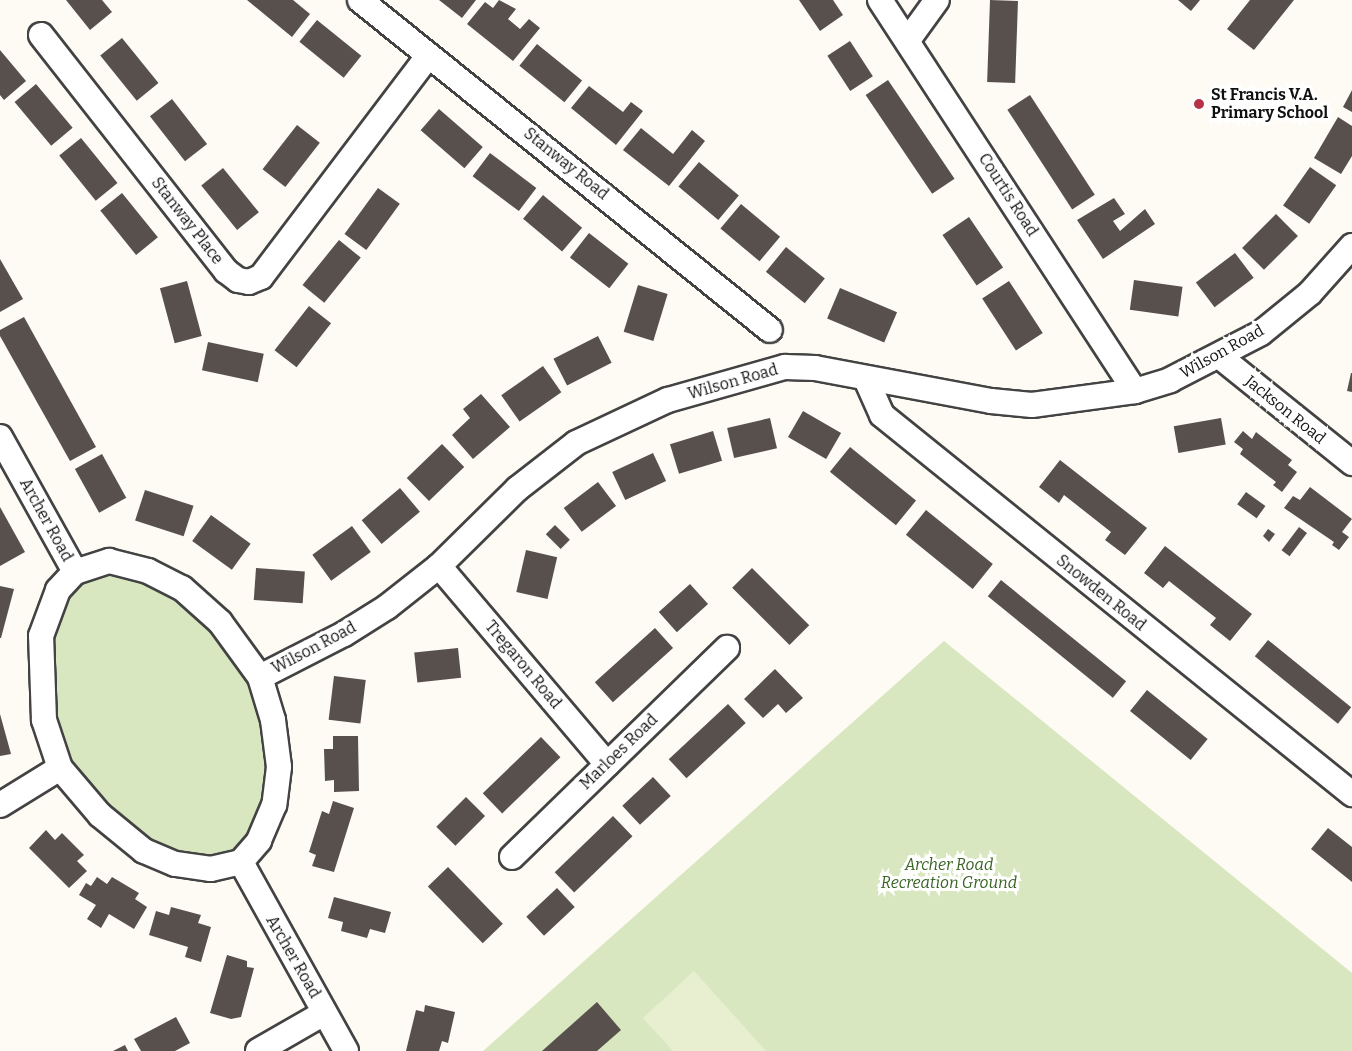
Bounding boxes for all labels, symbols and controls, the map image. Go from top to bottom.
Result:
place label: St Francis V.A. Primary School [1211,85,1328,123]
marker: St Francis V.A. Primary School [1192,97,1206,111]
street label: Stanway Road [520,124,612,204]
street label: Courtis Road [974,150,1042,240]
street label: Stanway Place [147,174,227,268]
street label: Wilson Road [1177,321,1267,383]
street label: Wilson Road [686,360,780,404]
street label: Jackson Road [1241,372,1329,448]
street label: Archer Road [15,475,77,565]
street label: Snowden Road [1052,551,1150,635]
street label: Tregaron Road [481,617,565,713]
street label: Wilson Road [269,618,359,678]
street label: Marloes Road [576,710,662,794]
park label: Archer Road Recreation Ground [881,855,1017,893]
street label: Archer Road [262,912,324,1002]

